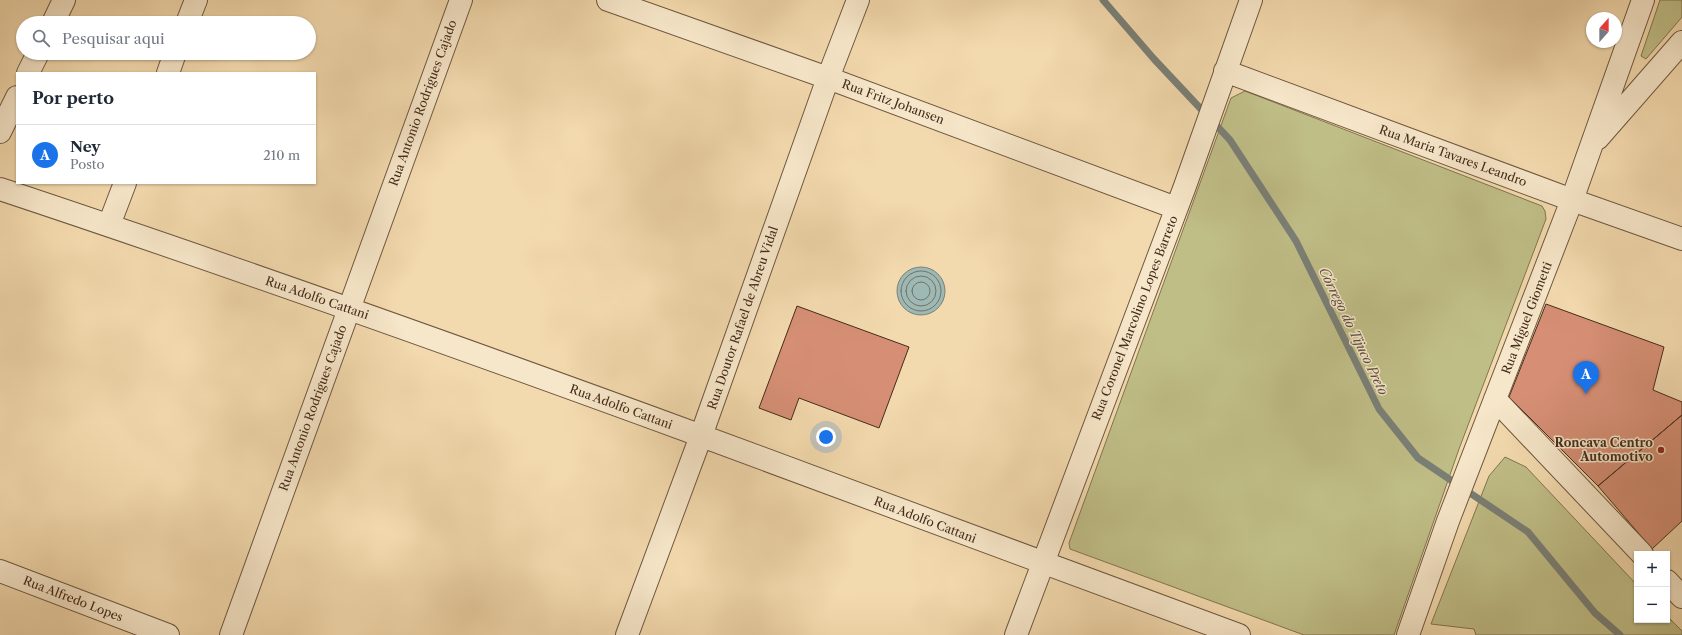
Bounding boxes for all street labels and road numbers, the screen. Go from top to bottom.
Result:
street label: Rua Antonio Rodrigues Cajado [385,18,460,188]
street label: Rua Fritz Johansen [840,76,947,127]
street label: Rua Maria Tavares Leandro [1377,122,1529,189]
street label: Rua Coronel Marcolino Lopes Barreto [1088,213,1181,422]
street label: Rua Doutor Rafael de Abreu Vidal [704,224,781,412]
street label: Rua Miguel Giometti [1498,259,1555,376]
street label: Rua Adolfo Cattani [264,273,371,322]
street label: Rua Antonio Rodrigues Cajado [275,323,350,493]
street label: Rua Adolfo Cattani [568,381,675,432]
street label: Rua Adolfo Cattani [872,493,979,546]
street label: Rua Alfredo Lopes [21,573,125,625]

